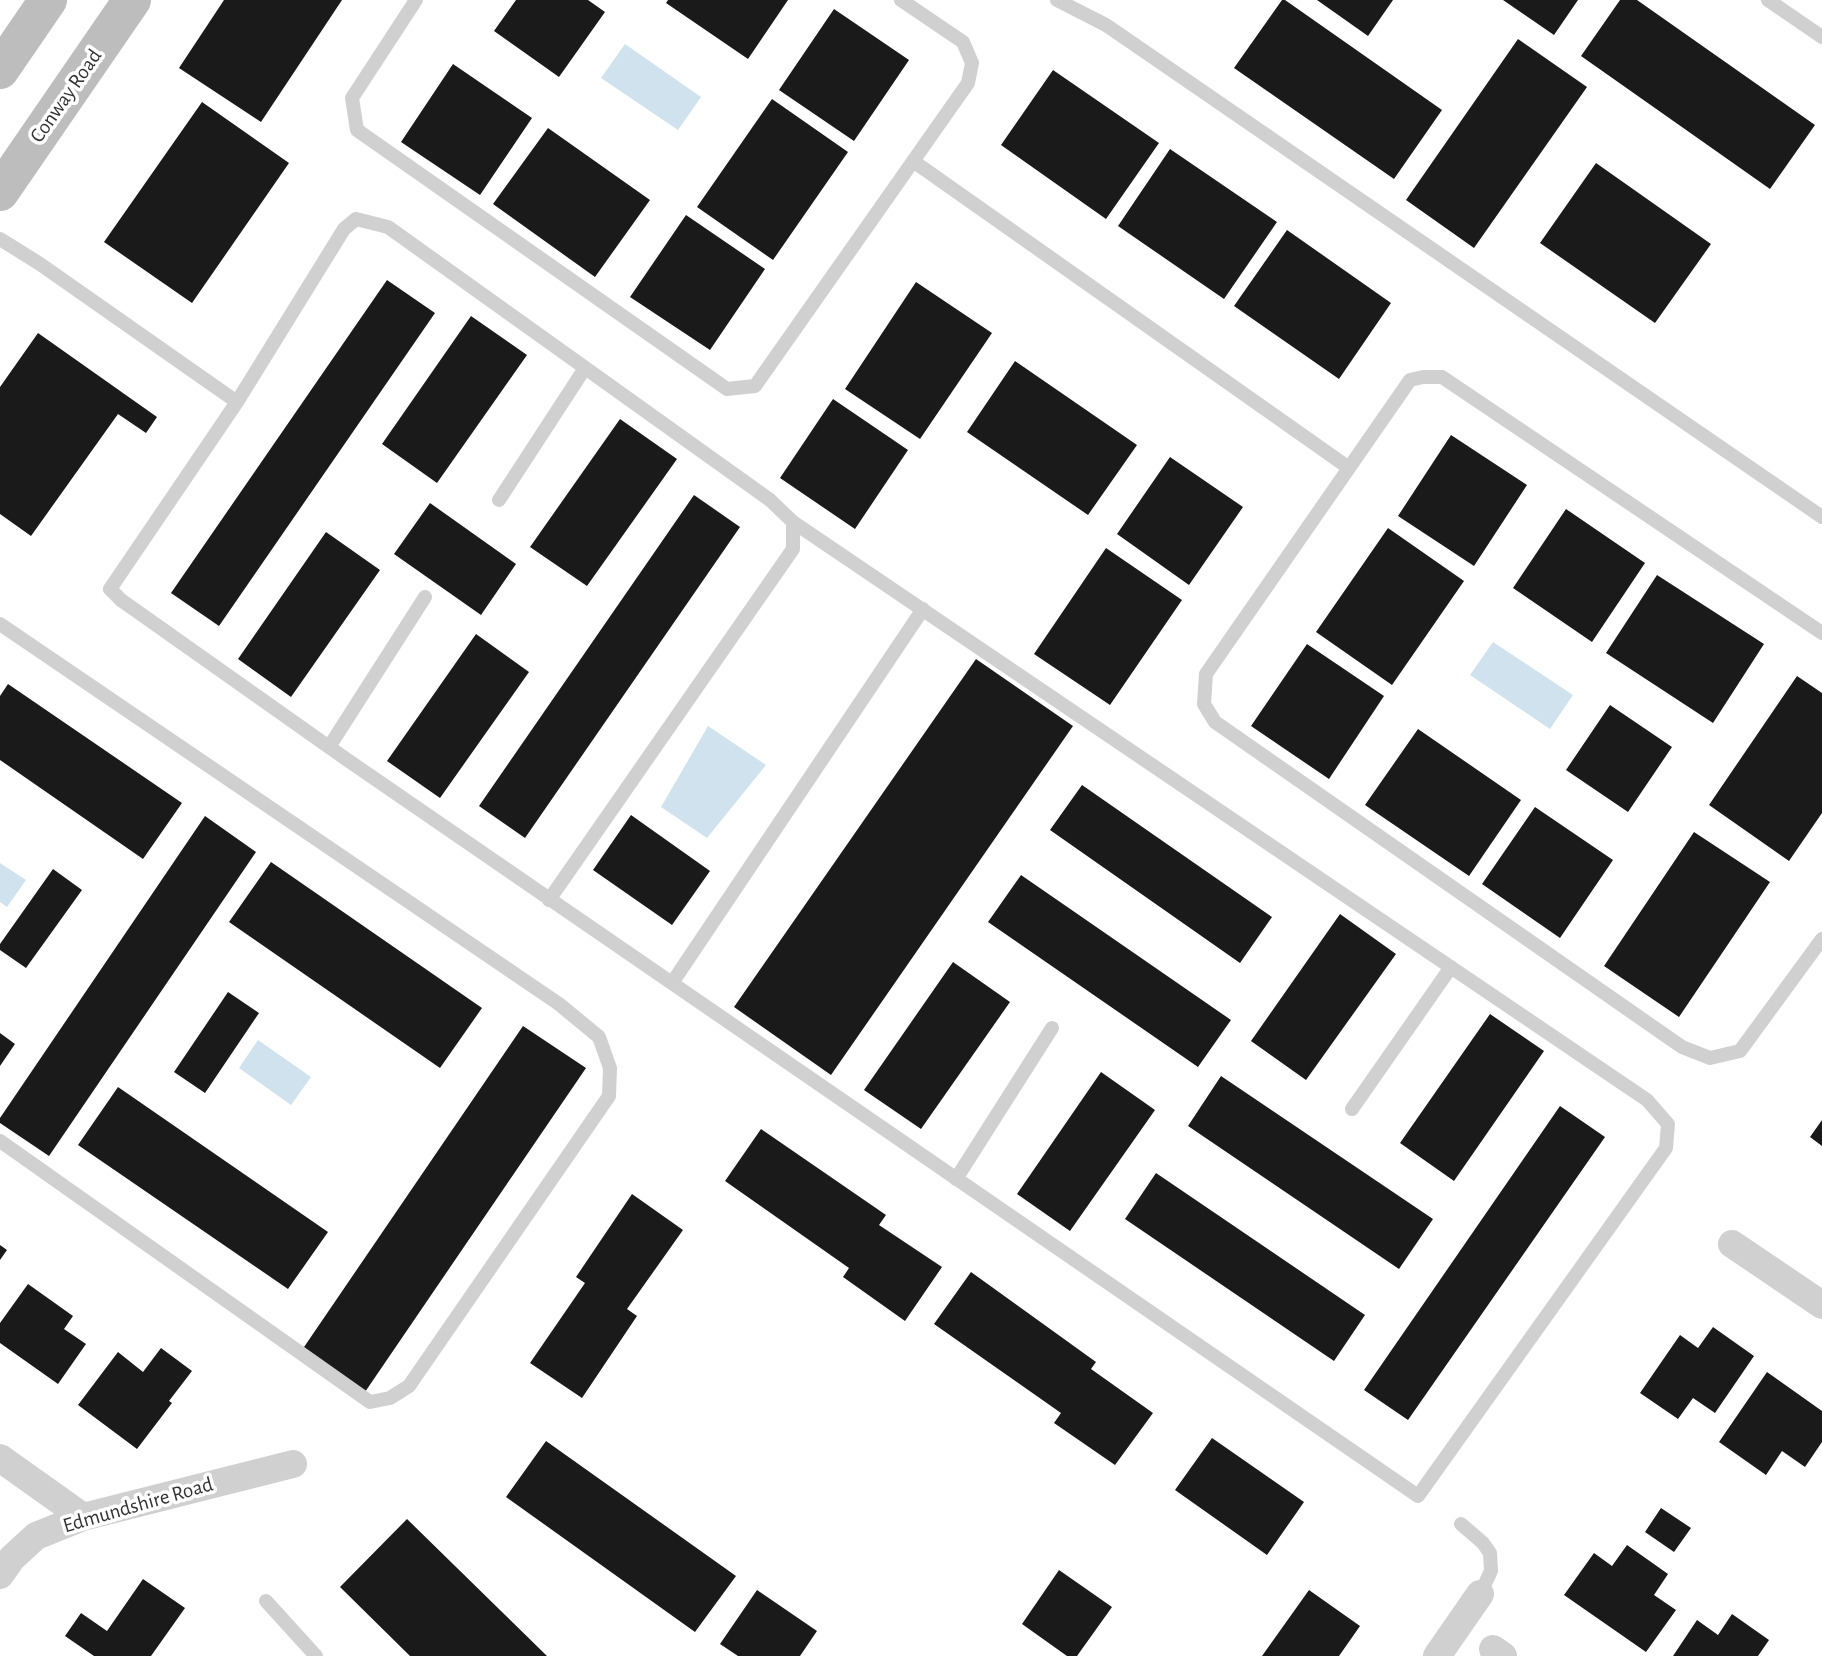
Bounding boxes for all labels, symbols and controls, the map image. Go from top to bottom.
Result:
street label: Conway Road [25,44,107,148]
street label: Edmundshire Road [60,1472,216,1538]

